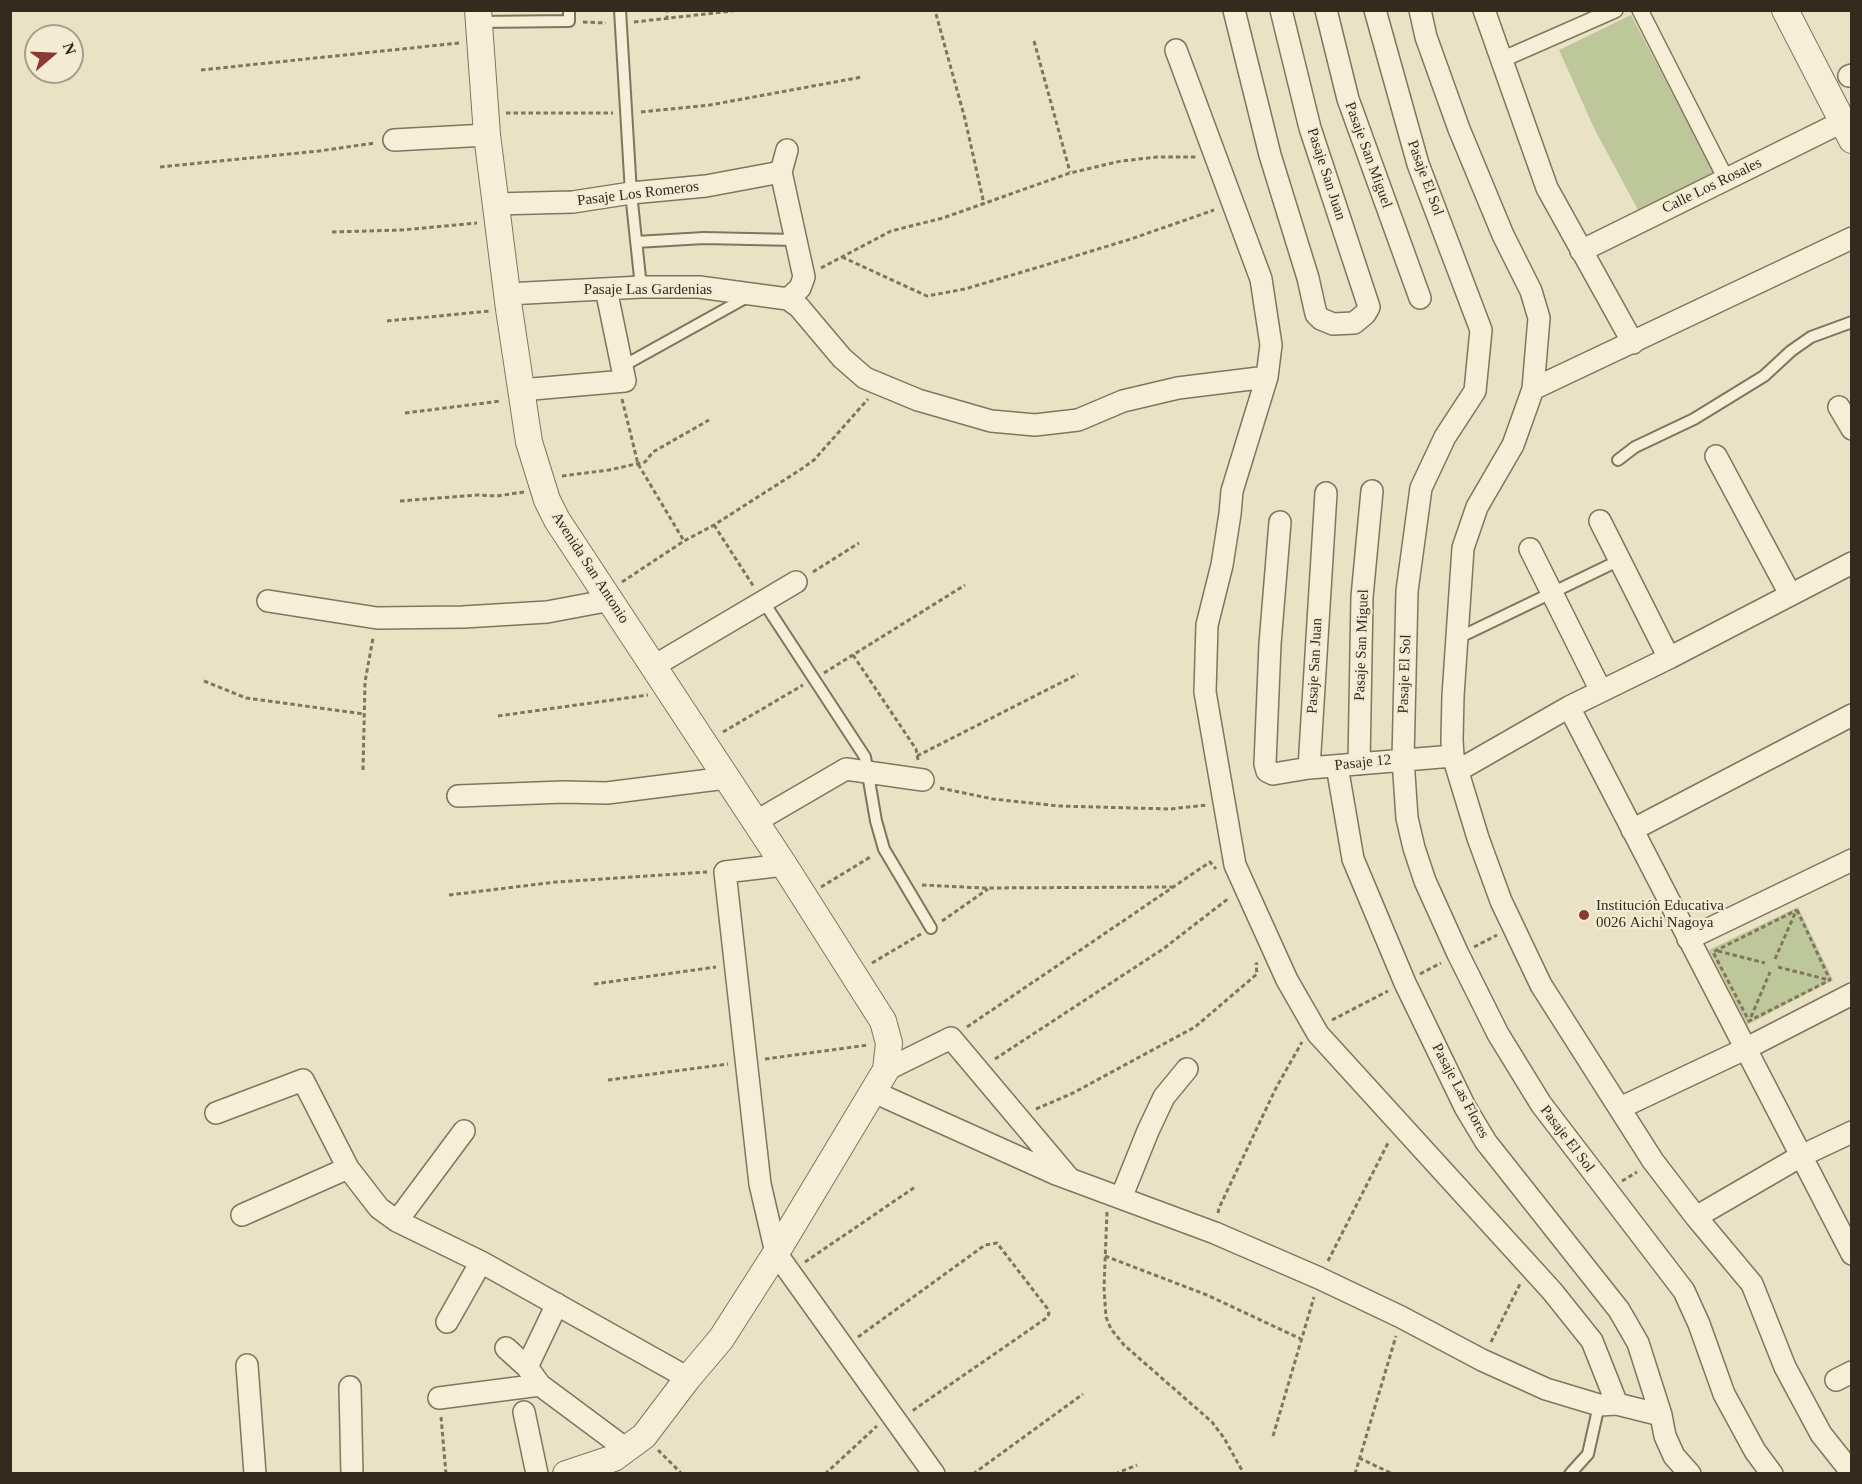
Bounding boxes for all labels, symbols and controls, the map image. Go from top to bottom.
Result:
north arrow [24,24,84,84]
text: N [60,40,80,57]
street label: Pasaje San Miguel [1340,99,1396,211]
street label: Pasaje San Juan [1303,126,1349,222]
street label: Pasaje El Sol [1403,138,1447,218]
street label: Calle Los Rosales [1659,154,1765,218]
street label: Pasaje Los Romeros [576,178,700,210]
street label: Pasaje Las Gardenias [584,281,712,299]
street label: Avenida San Antonio [547,509,633,627]
street label: Pasaje San Miguel [1351,589,1373,701]
street label: Pasaje San Juan [1304,618,1326,714]
street label: Pasaje El Sol [1395,634,1415,714]
street label: Pasaje 12 [1334,751,1392,775]
place label: Institución Educativa 0026 Aichi Nagoya [1596,897,1724,932]
marker: Institución Educativa 0026 Aichi Nagoya [1577,908,1591,922]
street label: Pasaje Las Flores [1427,1040,1493,1142]
street label: Pasaje El Sol [1536,1102,1598,1176]

